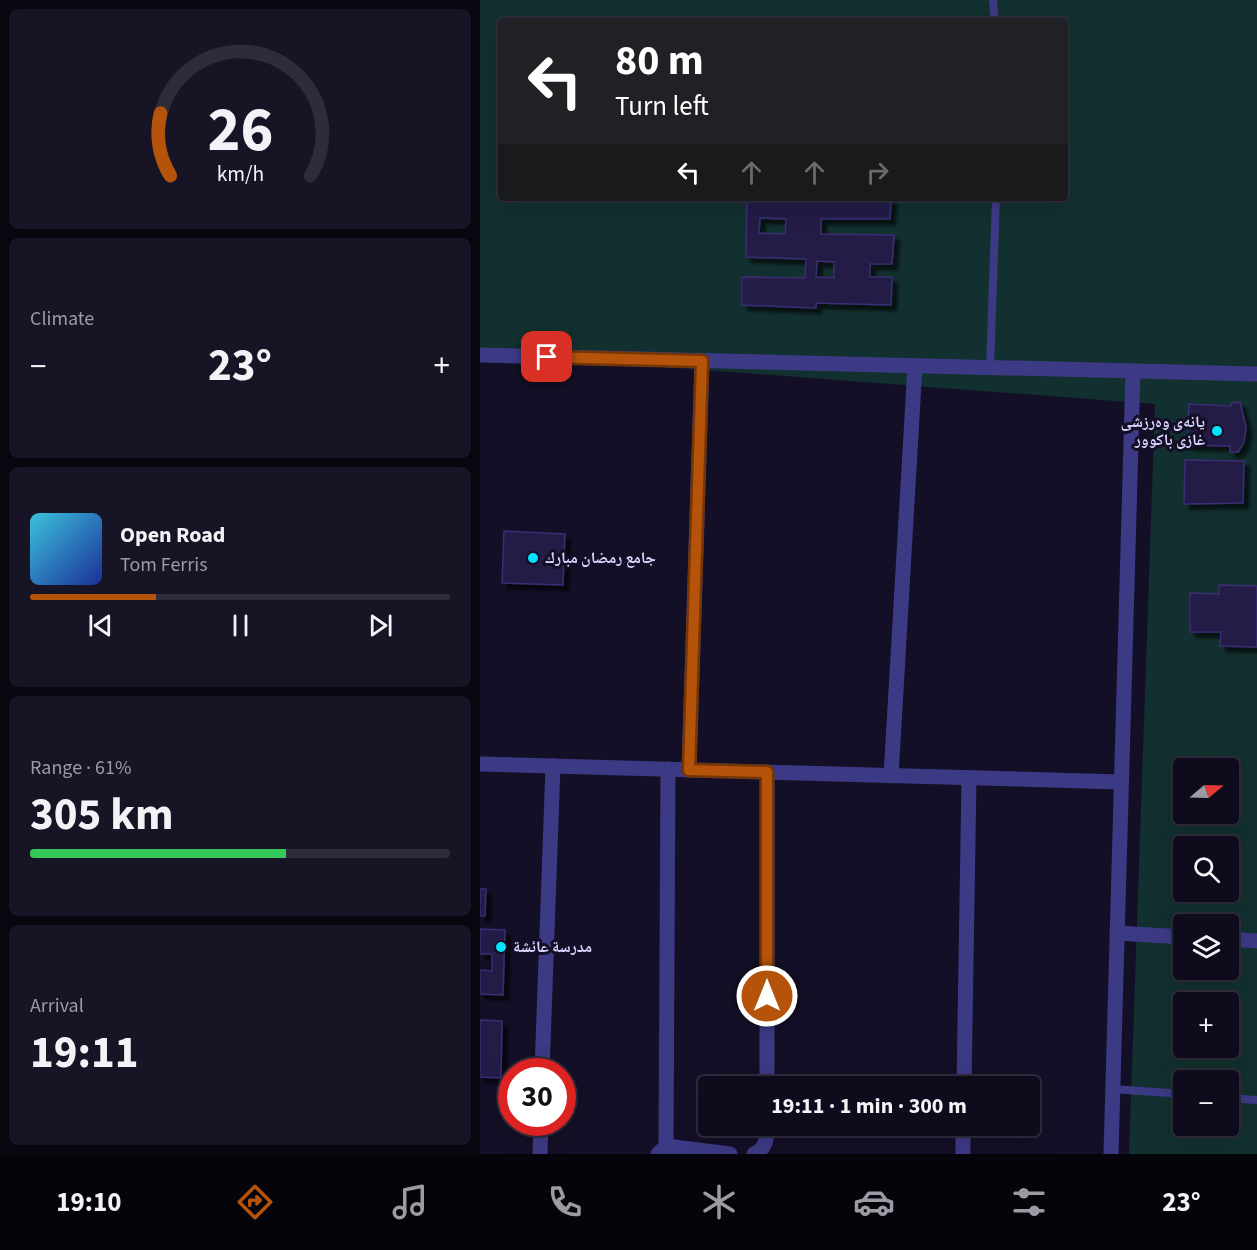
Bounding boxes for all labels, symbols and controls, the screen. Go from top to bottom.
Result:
text: 80 m [615,31,704,91]
icon: left [516,42,594,120]
text: 26 [207,86,273,175]
text: Turn left [615,87,709,126]
icon: left [672,156,705,189]
icon: ahead [735,156,768,189]
icon: ahead [798,156,831,189]
icon: right [861,156,894,189]
text: km/h [216,159,264,190]
text: Climate [30,305,94,333]
pin [521,331,572,382]
text: 23° [208,334,272,398]
icon: arrive [530,340,563,373]
text: − [30,343,46,390]
text: + [434,343,450,390]
place label: یانەی وەرزشی غازی باکوور [1121,411,1205,451]
marker: یانەی وەرزشی غازی باکوور [1210,424,1224,438]
text: Open Road [120,519,225,551]
place label: جامع رمضان مبارك [545,547,656,569]
text: Tom Ferris [120,551,208,579]
marker: جامع رمضان مبارك [526,551,540,565]
icon: previous [84,609,117,642]
icon: pause [224,609,257,642]
icon: next [364,609,397,642]
text: Range · 61% [30,754,131,782]
north arrow [1173,758,1239,824]
map controls [1173,758,1239,1136]
text: 305 km [30,783,174,847]
button: search [1173,836,1239,902]
button: layers [1173,914,1239,980]
place label: مدرسة عائشة [513,936,592,958]
marker: مدرسة عائشة [494,940,508,954]
position arrow [735,964,799,1028]
text: Arrival [30,992,84,1020]
button: + [1173,992,1239,1058]
text: 19:11 [30,1021,139,1085]
speed limit sign: 30 [498,1058,576,1136]
button: − [1173,1070,1239,1136]
text: 19:11 · 1 min · 300 m [771,1090,967,1122]
icon: directions [234,1181,276,1223]
icon: music [389,1181,431,1223]
icon: phone [544,1181,586,1223]
icon: climate [698,1181,740,1223]
icon: car [853,1181,895,1223]
icon: filters [1008,1181,1050,1223]
text: 19:10 [56,1183,121,1222]
text: 23° [1162,1183,1201,1222]

